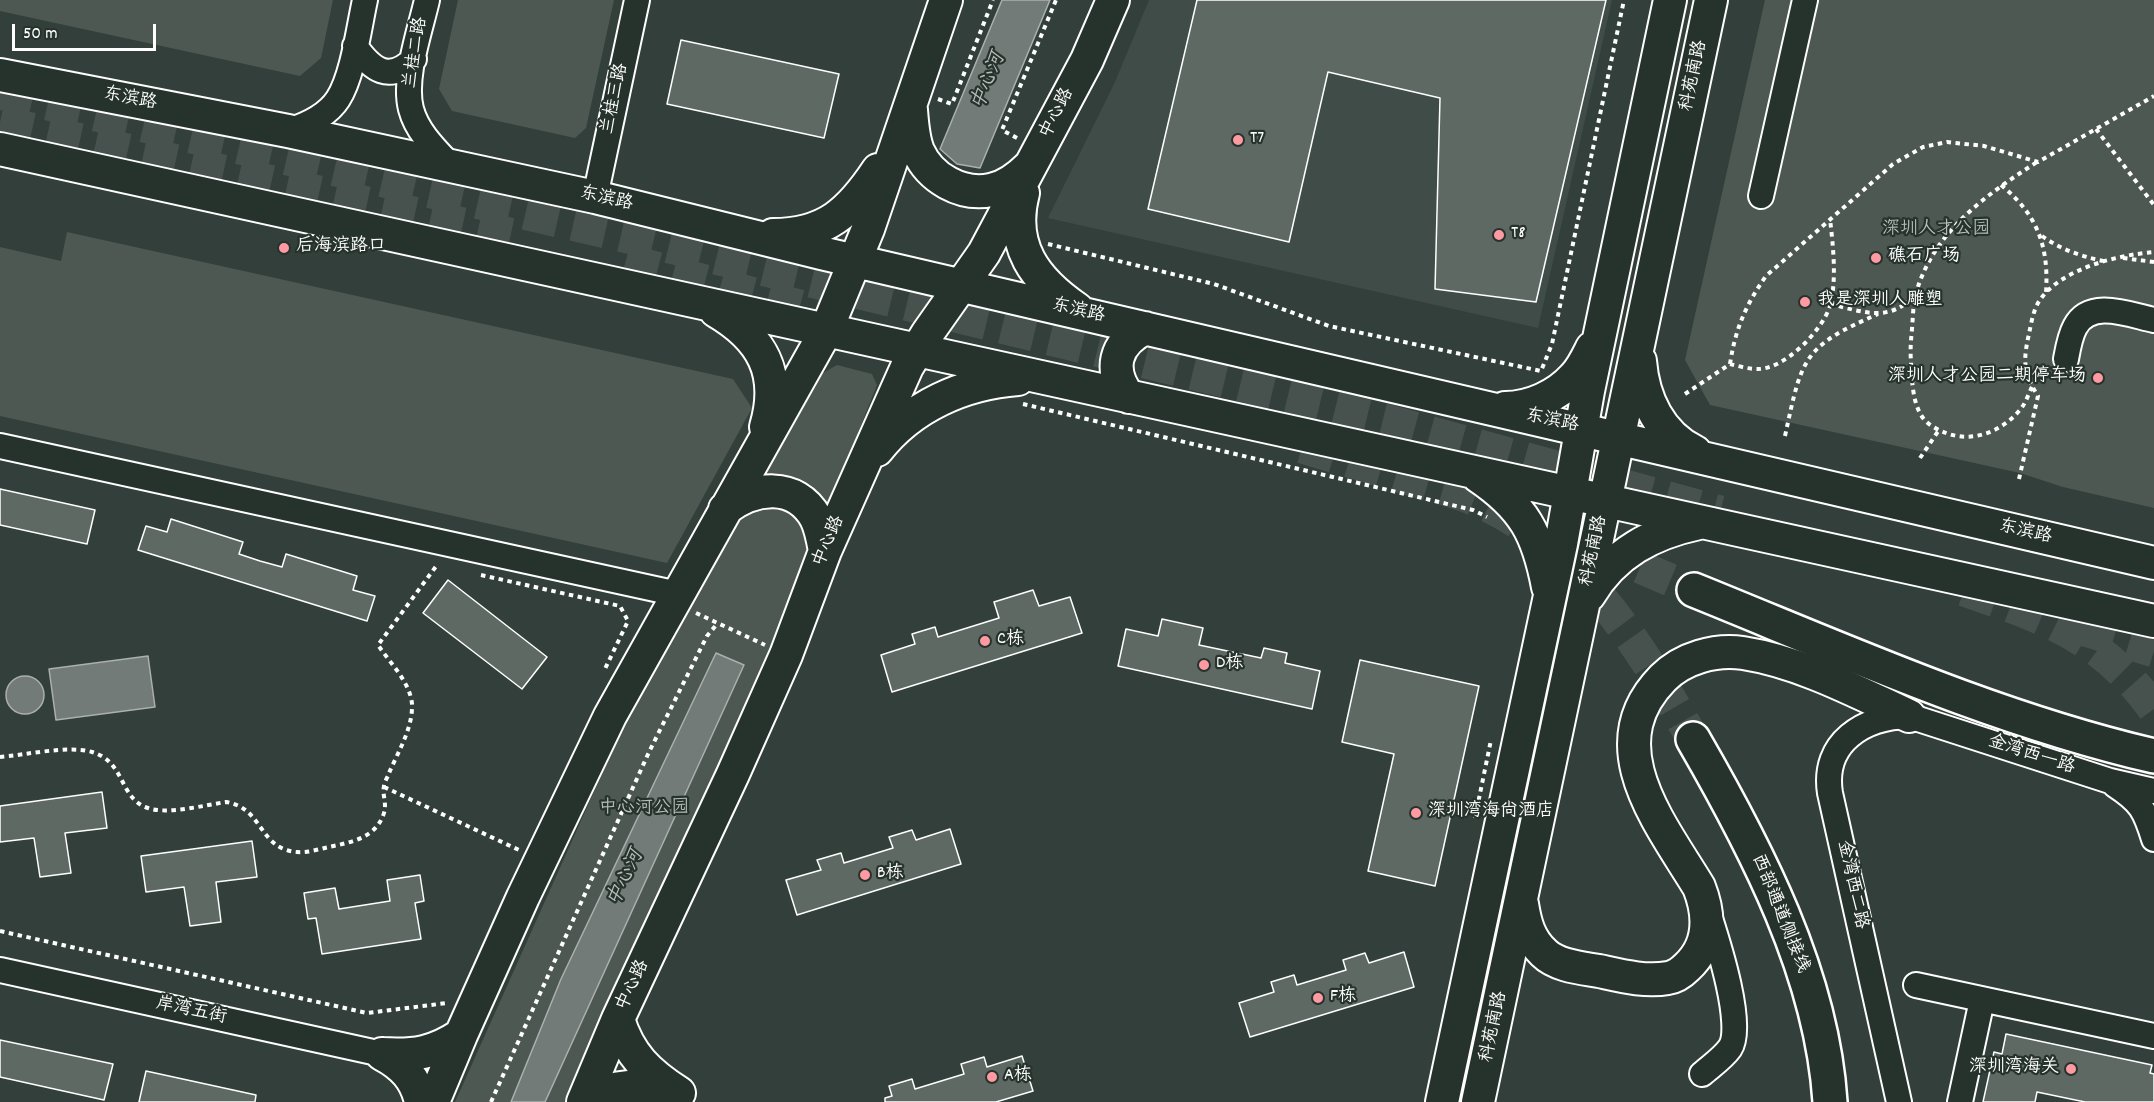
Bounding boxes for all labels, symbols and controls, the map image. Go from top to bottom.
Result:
scale bar [15,12,159,50]
street label: 兰桂二路 [401,16,433,90]
text: 50 m [23,22,58,47]
street label: 科苑南路 [1677,39,1713,113]
water label: 中心河 [968,50,1012,114]
street label: 兰桂三路 [598,62,634,136]
street label: 东滨路 [101,84,159,116]
street label: 中心路 [1036,85,1080,143]
place label: T7 [1250,129,1264,151]
marker: T7 [1231,133,1245,147]
street label: 东滨路 [577,183,635,217]
park label: 深圳人才公园 [1882,220,1990,242]
place label: T8 [1511,224,1525,246]
marker: T8 [1492,228,1506,242]
place label: 后海滨路口 [296,237,386,259]
marker: 后海滨路口 [277,241,291,255]
place label: 礁石广场 [1888,247,1960,269]
marker: 礁石广场 [1869,251,1883,265]
place label: 我是深圳人雕塑 [1817,291,1943,313]
street label: 东滨路 [1049,295,1107,329]
marker: 我是深圳人雕塑 [1798,295,1812,309]
place label: 深圳人才公园二期停车场 [1888,367,2086,389]
marker: 深圳人才公园二期停车场 [2091,371,2105,385]
street label: 东滨路 [1523,406,1581,438]
street label: 中心路 [810,513,850,571]
street label: 科苑南路 [1577,514,1613,588]
street label: 东滨路 [1996,516,2054,550]
place label: C栋 [997,630,1024,652]
marker: C栋 [978,634,992,648]
place label: D栋 [1216,654,1243,676]
marker: D栋 [1197,658,1211,672]
street label: 金湾西一路 [1985,732,2077,780]
park label: 中心河公园 [599,799,689,821]
place label: 深圳湾海尚酒店 [1428,802,1554,824]
marker: 深圳湾海尚酒店 [1409,806,1423,820]
street label: 金湾西二路 [1831,839,1871,931]
water label: 中心河 [603,847,651,911]
street label: 西部通道侧接线 [1745,852,1813,976]
place label: B栋 [877,864,904,886]
marker: B栋 [858,868,872,882]
street label: 中心路 [613,957,655,1015]
place label: F栋 [1330,987,1356,1009]
street label: 科苑南路 [1477,990,1513,1064]
marker: F栋 [1311,991,1325,1005]
street label: 岸湾五街 [154,994,228,1030]
place label: 深圳湾海关 [1969,1058,2059,1080]
marker: 深圳湾海关 [2064,1062,2078,1076]
place label: A栋 [1004,1066,1032,1088]
marker: A栋 [985,1070,999,1084]

